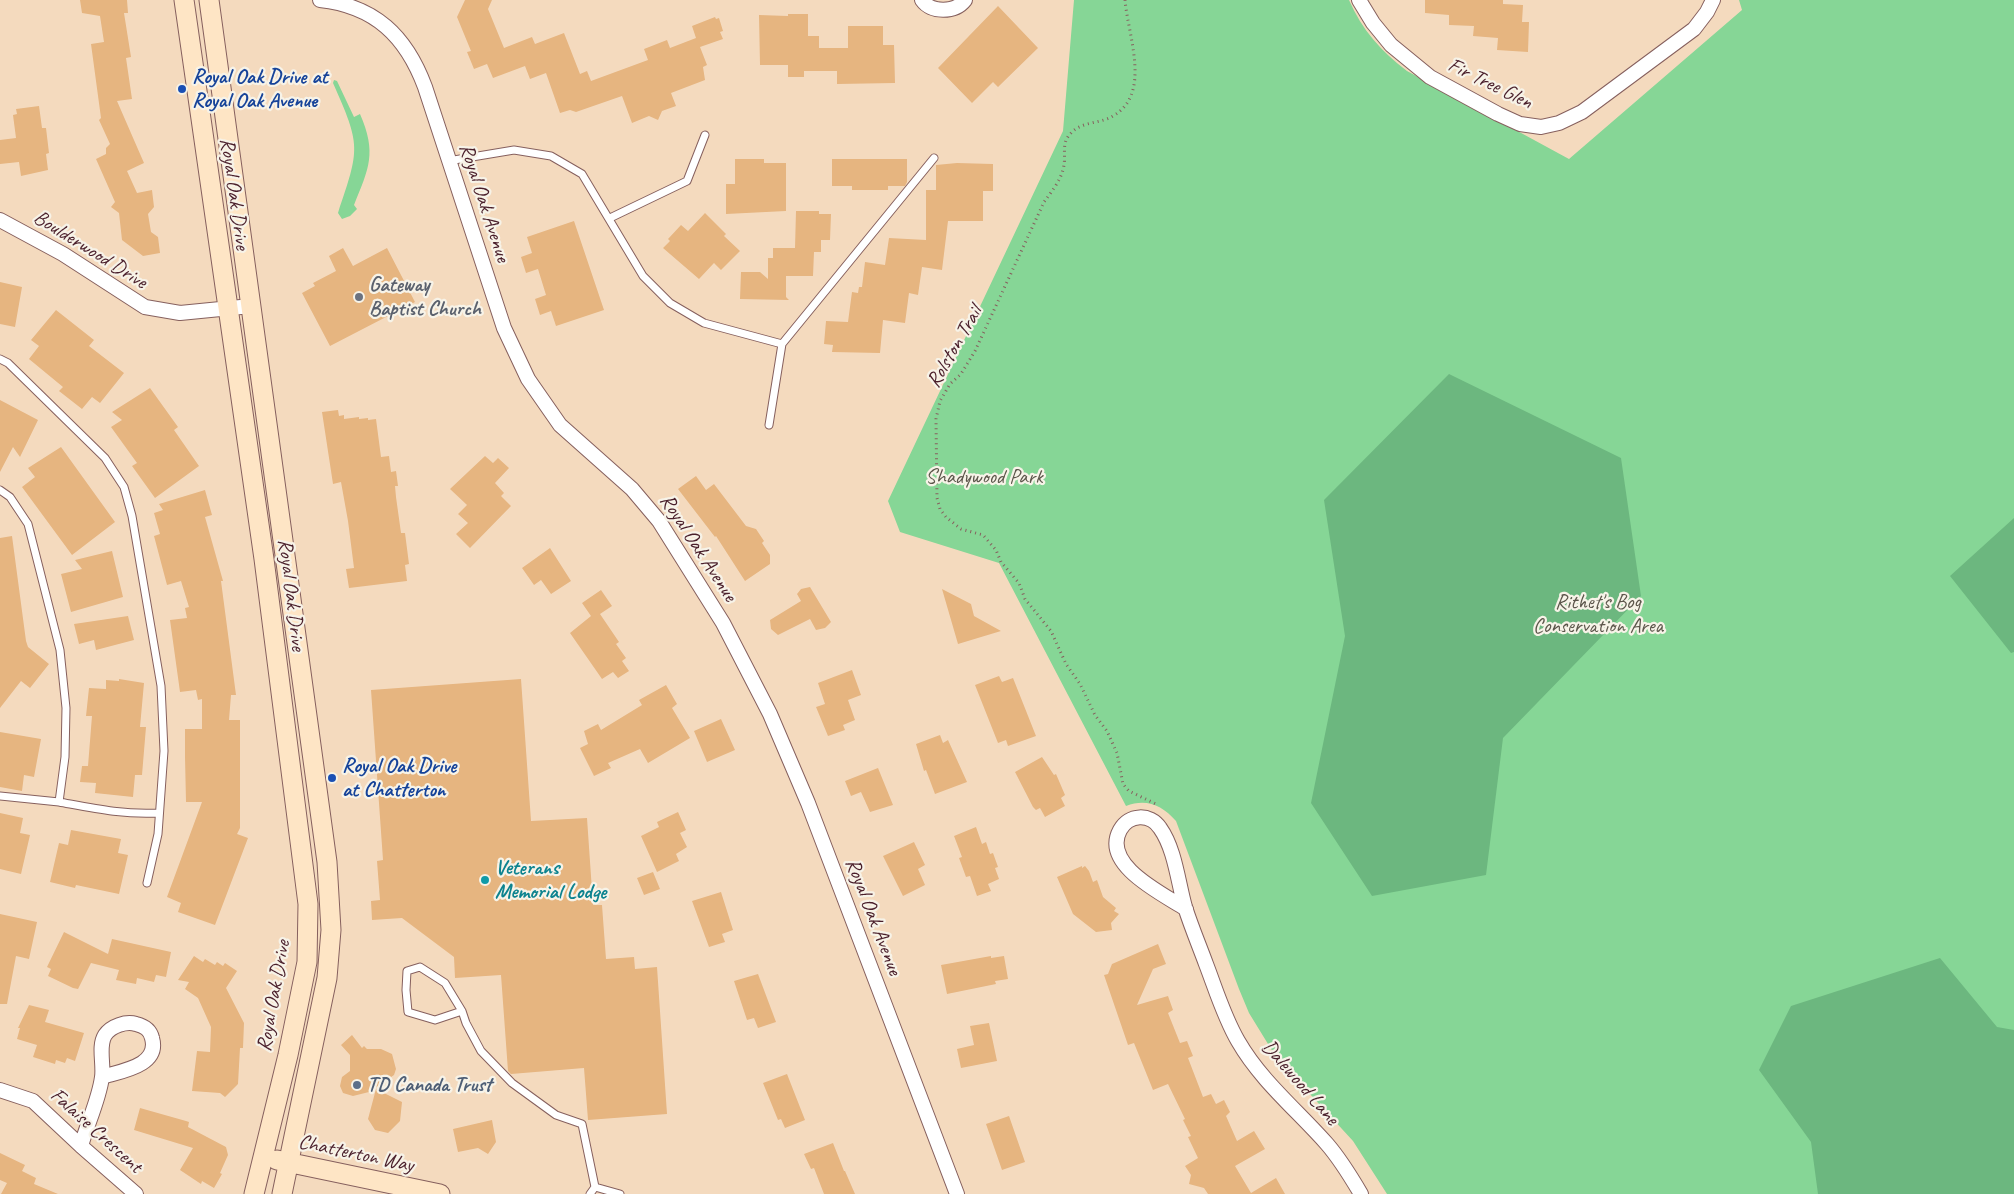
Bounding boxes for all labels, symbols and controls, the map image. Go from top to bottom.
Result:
street label: Fir Tree Glen [1444,53,1536,115]
place label: Royal Oak Drive at Royal Oak Avenue [192,64,328,114]
marker: Royal Oak Drive at Royal Oak Avenue [176,83,188,95]
street label: Royal Oak Drive [214,137,254,251]
street label: Royal Oak Avenue [453,141,515,265]
street label: Boulderwood Drive [29,205,151,295]
place label: Gateway Baptist Church [369,272,481,322]
marker: Gateway Baptist Church [353,291,365,303]
street label: Rolston Trail [922,302,988,392]
park label: Shadywood Park [925,464,1043,490]
street label: Royal Oak Avenue [654,490,742,606]
street label: Royal Oak Drive [272,538,310,652]
park label: Rithet's Bog Conservation Area [1533,589,1663,639]
place label: Royal Oak Drive at Chatterton [342,753,456,803]
marker: Royal Oak Drive at Chatterton [326,772,338,784]
place label: Veterans Memorial Lodge [495,855,606,905]
street label: Royal Oak Avenue [839,855,907,979]
marker: Veterans Memorial Lodge [479,874,491,886]
street label: Royal Oak Drive [252,938,296,1054]
street label: Dalewood Lane [1256,1035,1344,1131]
place label: TD Canada Trust [367,1072,492,1098]
marker: TD Canada Trust [351,1079,363,1091]
street label: Falaise Crescent [45,1083,147,1179]
street label: Chatterton Way [296,1130,416,1178]

